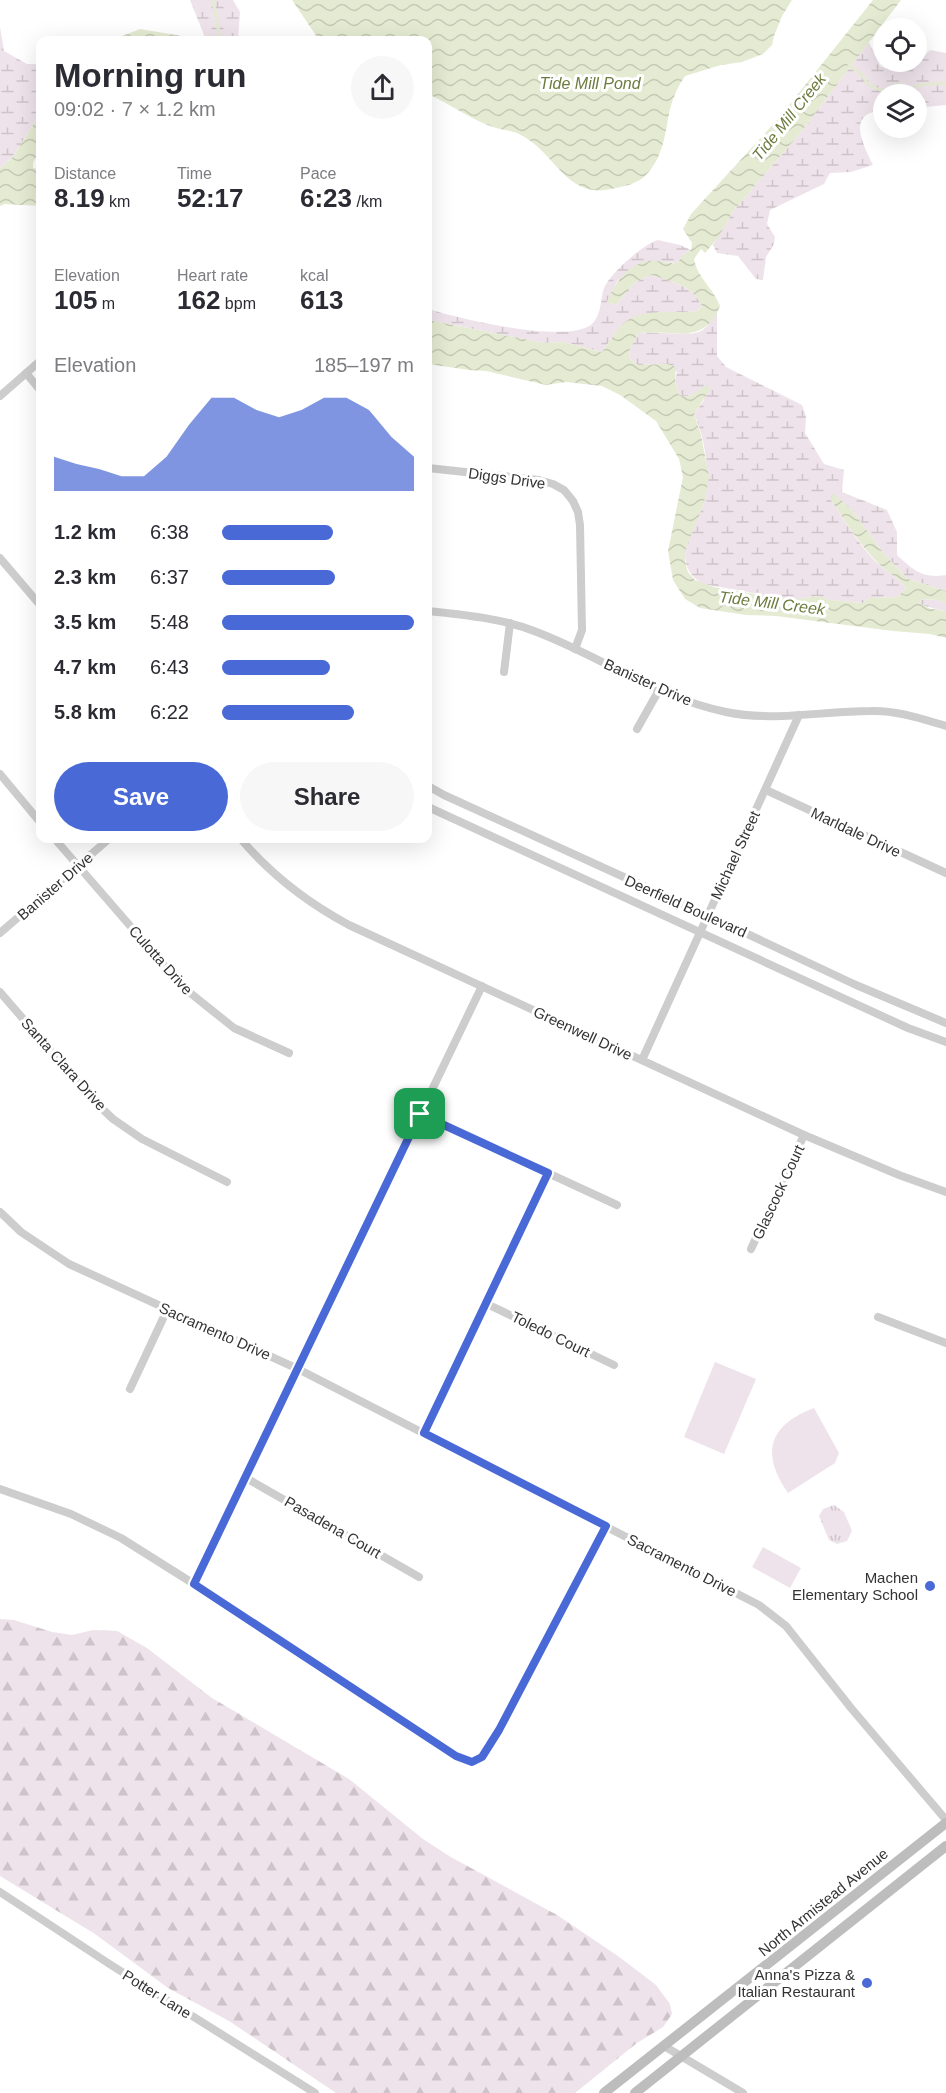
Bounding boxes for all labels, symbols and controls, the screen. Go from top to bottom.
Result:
map controls [873,18,927,138]
button: locate [873,18,927,72]
button: share [351,56,414,119]
text: Morning run [54,57,246,94]
water label: Tide Mill Creek [749,69,830,164]
water label: Tide Mill Pond [539,75,642,92]
button: layers [873,84,927,138]
text: 09:02 · 7 × 1.2 km [54,98,216,120]
text: Distance [54,165,116,182]
text: Time [177,165,212,182]
text: Pace [300,165,336,182]
text: 8.19 [54,183,105,213]
text: 52:17 [177,183,244,213]
text: 6:23 [300,183,352,213]
text: km [105,193,130,210]
text: /km [352,193,382,210]
text: Elevation [54,267,120,284]
text: Heart rate [177,267,248,284]
text: kcal [300,267,328,284]
text: 105 [54,285,97,315]
text: 162 [177,285,220,315]
text: 613 [300,285,343,315]
text: m [97,295,115,312]
text: bpm [220,295,256,312]
text: Elevation [54,354,136,376]
text: 185–197 m [314,354,414,376]
street label: Diggs Drive [467,464,547,492]
text: 1.2 km [54,521,116,543]
text: 6:38 [150,521,189,543]
text: 2.3 km [54,566,116,588]
text: 6:37 [150,566,189,588]
water label: Tide Mill Creek [718,588,827,618]
text: 3.5 km [54,611,116,633]
text: 5:48 [150,611,189,633]
street label: Banister Drive [602,655,694,709]
text: 4.7 km [54,656,116,678]
text: 6:43 [150,656,189,678]
text: 5.8 km [54,701,116,723]
text: 6:22 [150,701,189,723]
button: Save [54,762,228,831]
button: Share [240,762,414,831]
street label: Marldale Drive [809,804,903,860]
street label: Michael Street [707,807,763,902]
street label: Banister Drive [14,849,96,923]
street label: Deerfield Boulevard [622,871,750,941]
street label: Culotta Drive [126,922,196,998]
street label: Greenwell Drive [531,1003,635,1063]
street label: Santa Clara Drive [18,1014,110,1114]
pin [394,1088,445,1139]
icon: arrive [403,1097,436,1130]
street label: Glascock Court [749,1141,808,1242]
street label: Sacramento Drive [157,1299,273,1363]
street label: Toledo Court [509,1308,594,1361]
street label: Pasadena Court [282,1493,385,1562]
street label: Sacramento Drive [625,1530,739,1600]
place label: Machen Elementary School [792,1569,918,1603]
marker: Machen Elementary School [923,1579,937,1593]
street label: North Armistead Avenue [755,1845,891,1959]
street label: Potter Lane [120,1966,194,2022]
place label: Anna's Pizza & Italian Restaurant [737,1966,856,2000]
marker: Anna's Pizza & Italian Restaurant [860,1976,874,1990]

